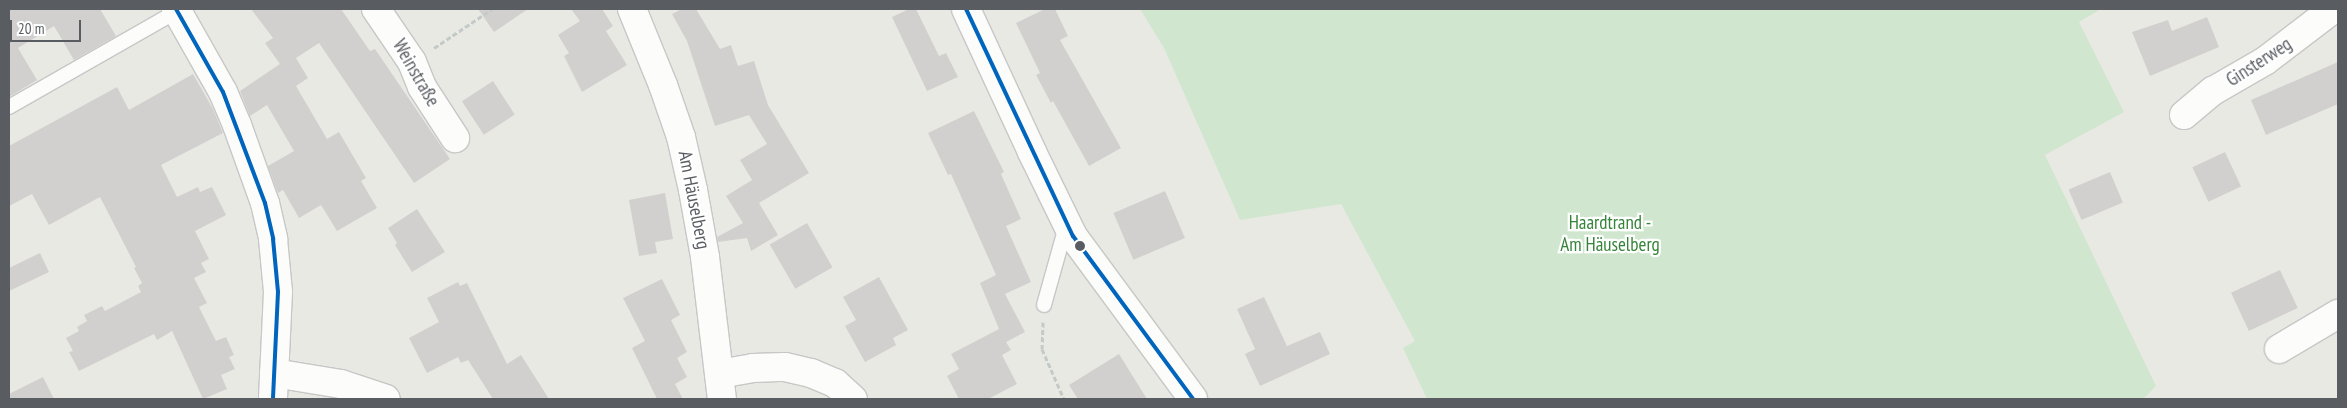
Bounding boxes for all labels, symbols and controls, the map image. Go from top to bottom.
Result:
scale bar [12,10,84,42]
text: 20 m [18,19,44,38]
street label: Ginsterweg [2222,32,2296,92]
street label: Weinstraße [388,35,444,111]
street label: Am Häuselberg [673,149,715,251]
park label: Haardtrand - Am Häuselberg [1560,212,1660,256]
unlabelled marker [1075,241,1085,251]

